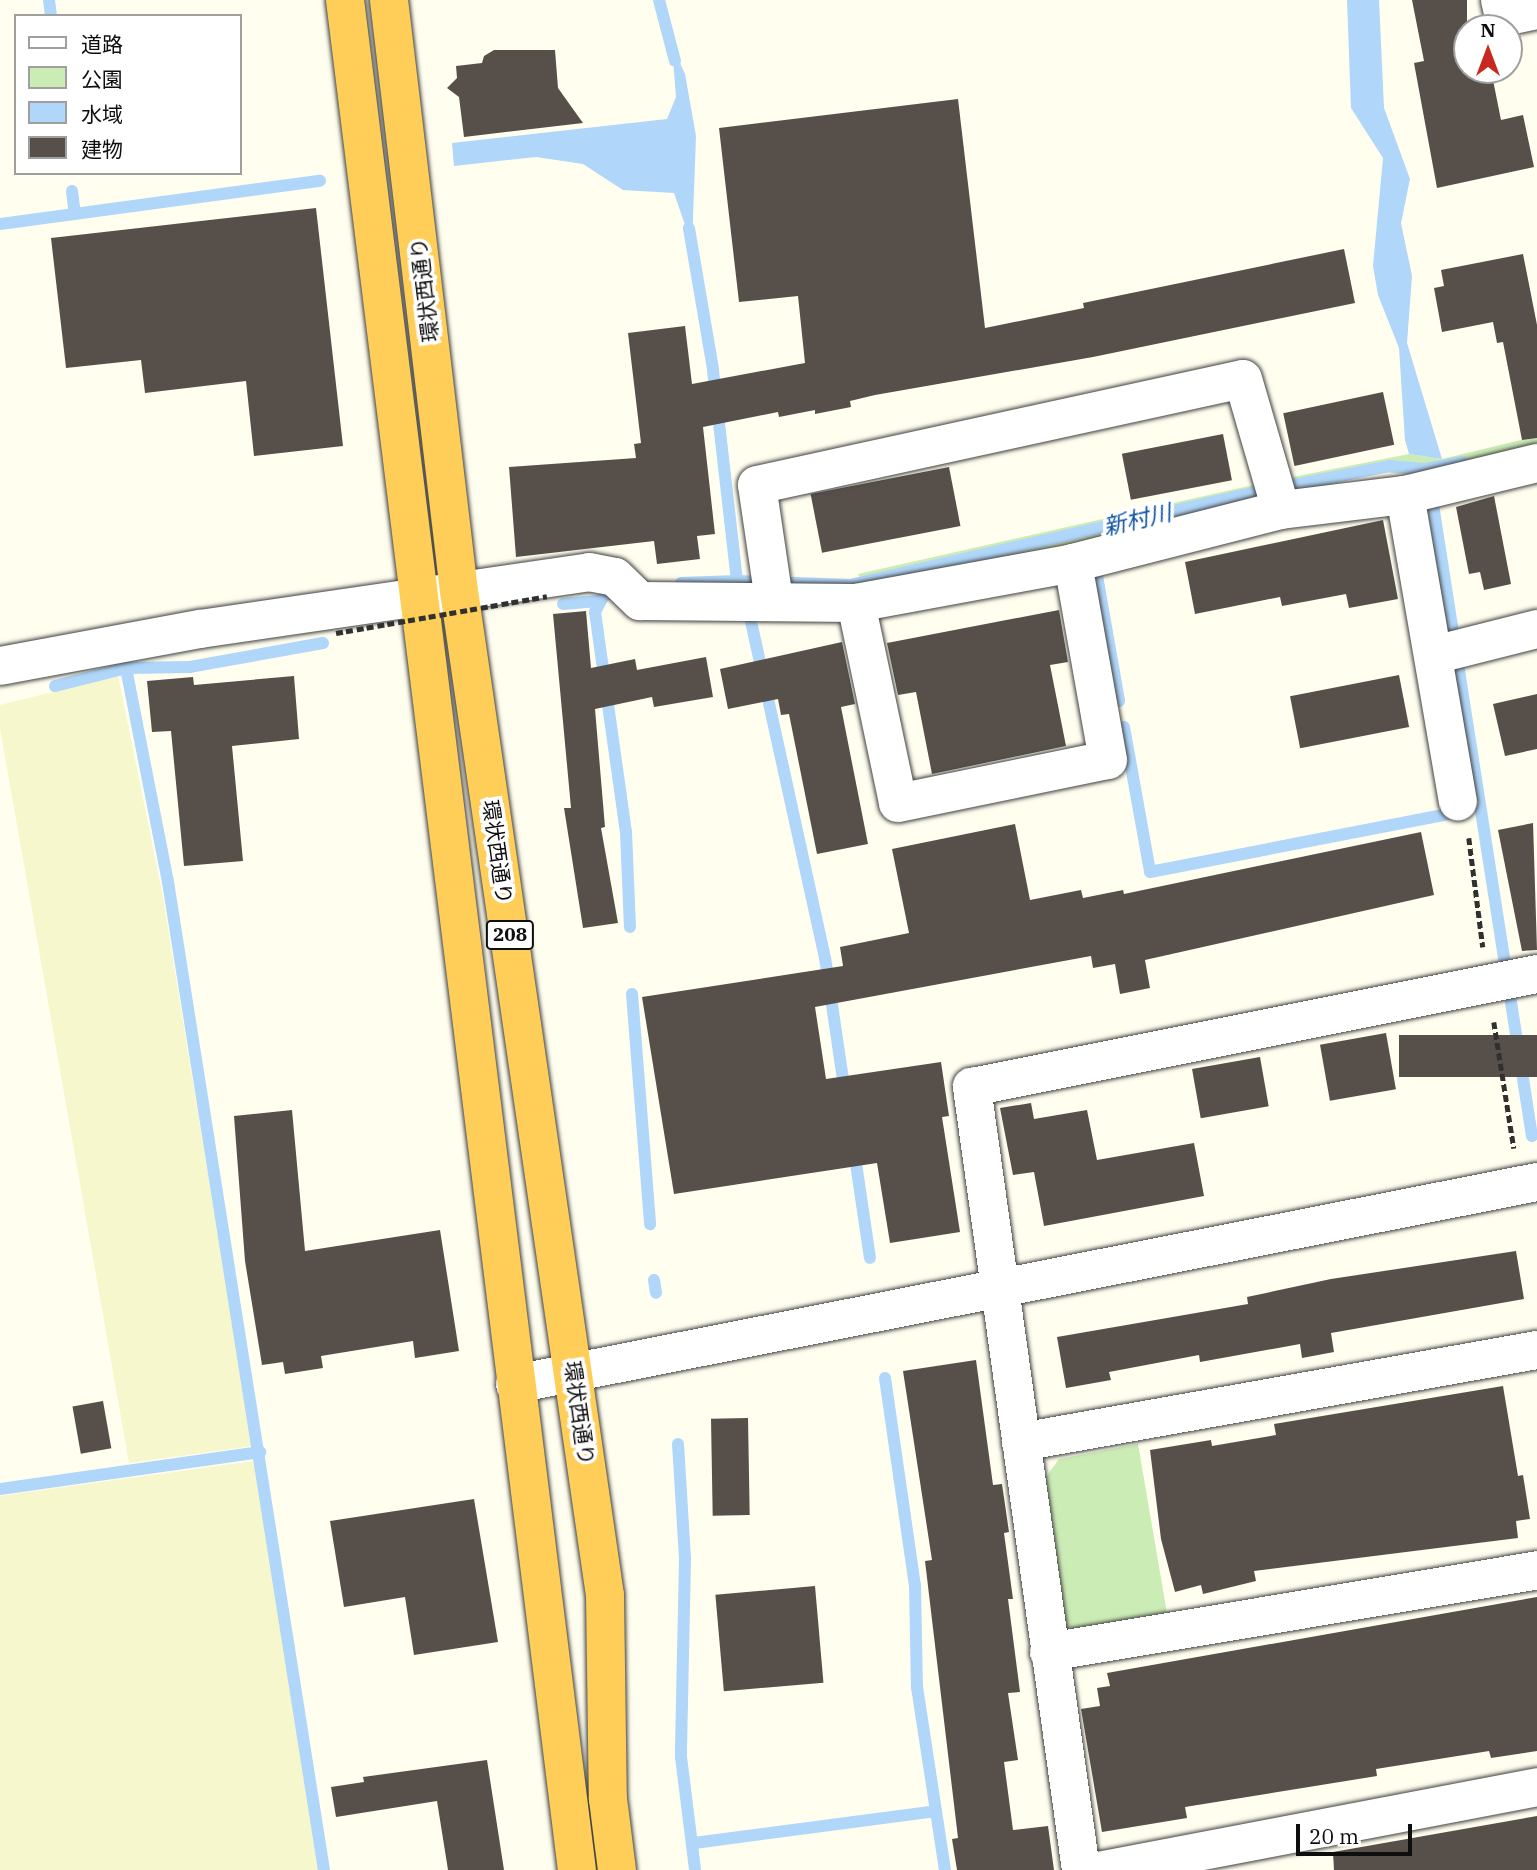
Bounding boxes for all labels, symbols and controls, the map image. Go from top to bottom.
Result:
legend [14,14,242,175]
north arrow [1453,14,1523,84]
text: N [1480,18,1496,42]
text: 道路 [81,30,123,58]
text: 公園 [81,65,123,93]
text: 水域 [81,100,123,128]
text: 建物 [81,135,123,163]
street label: 環状西通り [405,236,443,344]
water label: 新村川 [1100,498,1174,540]
street label: 環状西通り [478,798,518,906]
road number: 208 [486,920,534,951]
street label: 環状西通り [560,1359,600,1467]
scale bar [1299,1811,1414,1855]
text: 20 m [1309,1822,1359,1850]

